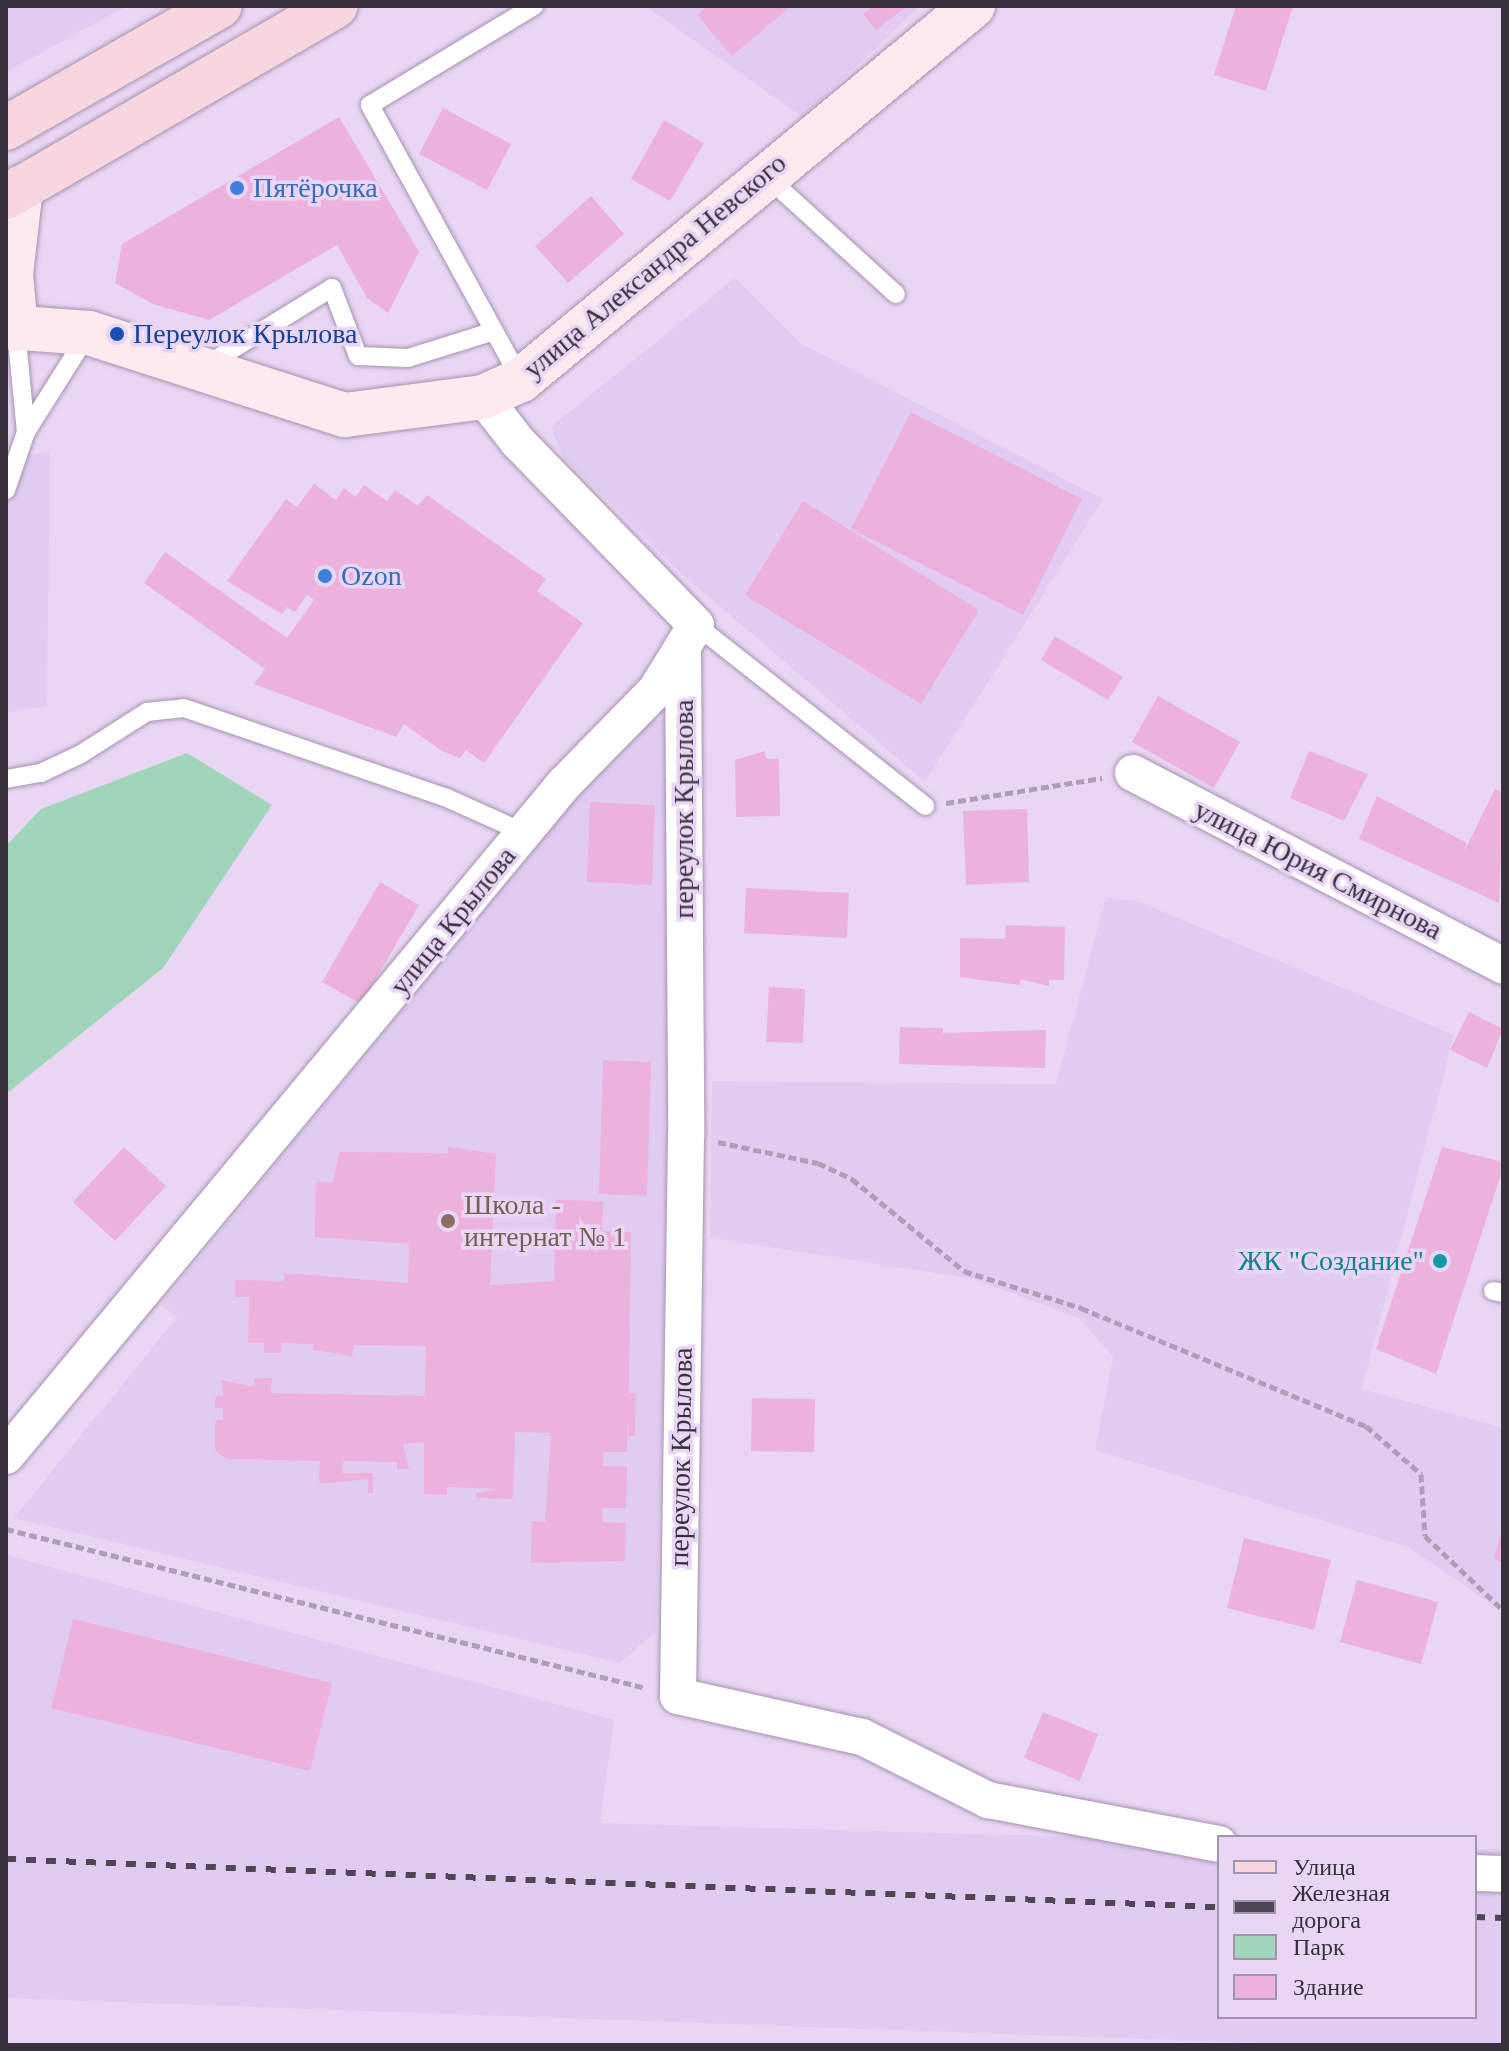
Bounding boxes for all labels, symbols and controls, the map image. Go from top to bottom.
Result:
street label: улица Александра Невского [517,146,793,386]
place label: Пятёрочка [253,171,378,205]
marker: Пятёрочка [228,179,246,197]
place label: Переулок Крылова [133,317,357,351]
marker: Переулок Крылова [108,325,126,343]
place label: Ozon [341,559,402,593]
marker: Ozon [316,567,334,585]
street label: переулок Крылова [667,699,701,919]
street label: улица Юрия Смирнова [1189,793,1447,947]
street label: улица Крылова [383,840,523,1002]
place label: Школа - интернат № 1 [464,1188,626,1254]
marker: Школа - интернат № 1 [439,1212,457,1230]
place label: ЖК "Создание" [1238,1244,1424,1278]
marker: ЖК "Создание" [1431,1252,1449,1270]
street label: переулок Крылова [662,1347,700,1567]
legend [1217,1835,1477,2019]
text: Улица [1293,1854,1356,1880]
text: Железная дорога [1292,1880,1390,1933]
text: Парк [1293,1934,1345,1960]
text: Здание [1293,1974,1364,2000]

